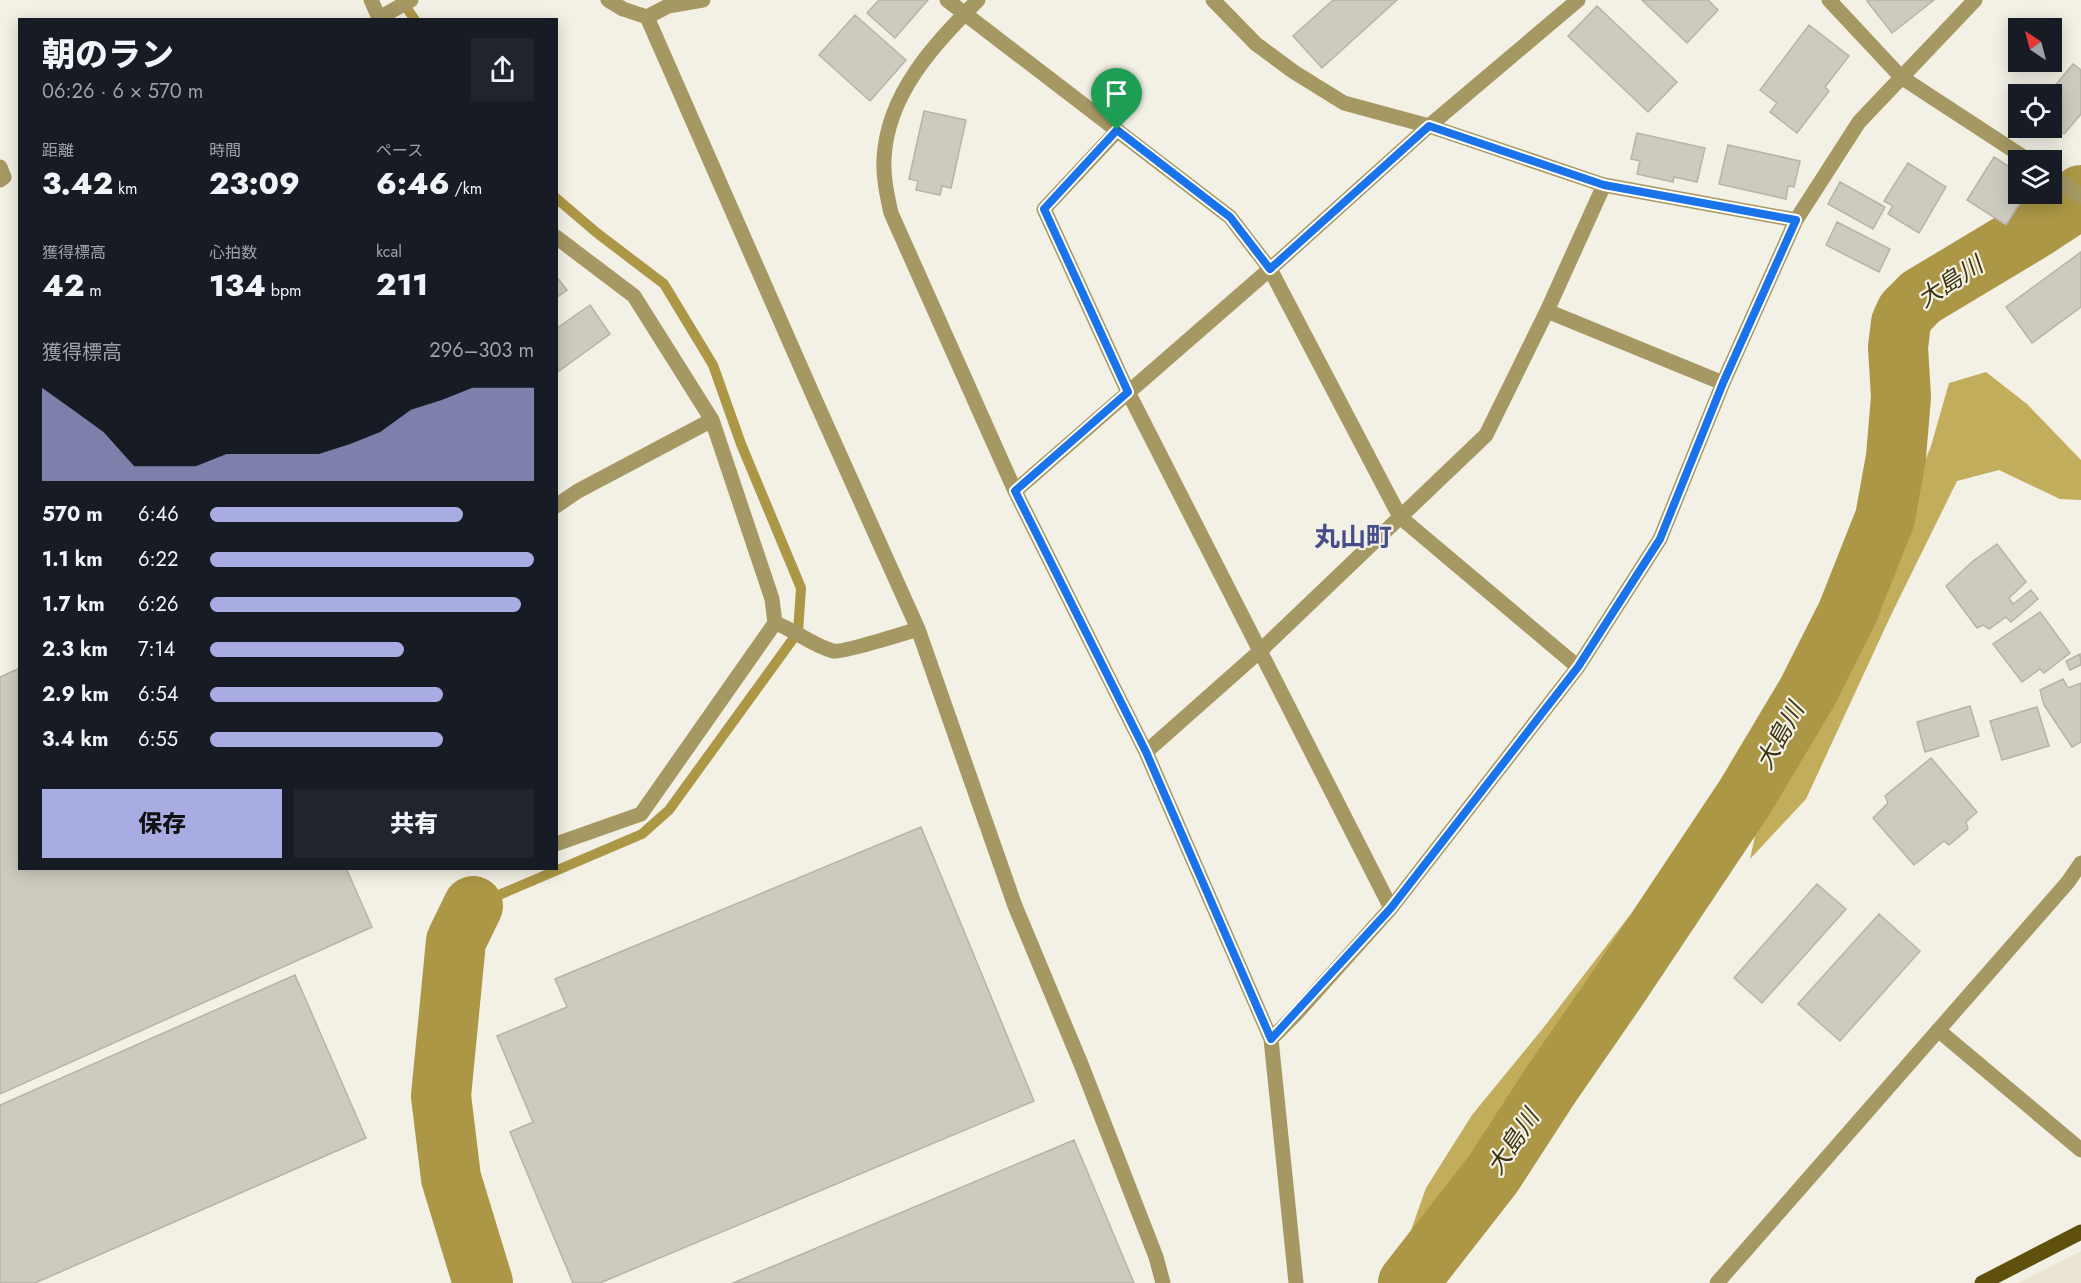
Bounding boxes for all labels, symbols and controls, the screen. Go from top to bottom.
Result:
north arrow [2008,18,2062,72]
map controls [2008,18,2062,204]
text: 朝のラン [42,31,174,78]
button: share [471,38,534,101]
pin [1091,68,1142,130]
text: 06:26 · 6 × 570 m [42,77,203,106]
icon: arrive [1100,77,1133,110]
button: locate [2008,84,2062,138]
text: 距離 [42,139,74,162]
text: 時間 [209,139,241,162]
text: ペース [376,139,423,162]
button: layers [2008,150,2062,204]
text: 3.42 [42,162,113,205]
text: 23:09 [209,162,300,205]
text: 6:46 [376,162,450,205]
text: km [113,177,137,200]
text: /km [450,177,482,200]
text: kcal [376,240,402,263]
text: 獲得標高 [42,241,106,264]
text: 心拍数 [209,241,257,264]
water label: 大島川 [1910,246,1992,316]
text: 211 [376,263,428,306]
text: 42 [42,264,84,307]
text: 134 [209,264,266,307]
text: m [84,279,102,302]
text: bpm [266,279,302,302]
text: 296–303 m [429,336,534,365]
text: 獲得標高 [42,338,122,367]
text: 570 m [42,500,103,529]
text: 6:46 [138,500,179,529]
district label: 丸山町 [1314,518,1392,556]
text: 1.1 km [42,545,103,574]
text: 6:22 [138,545,178,574]
text: 1.7 km [42,590,105,619]
text: 6:26 [138,590,178,619]
text: 2.3 km [42,635,108,664]
text: 7:14 [138,635,175,664]
text: 2.9 km [42,680,109,709]
text: 6:54 [138,680,178,709]
water label: 大島川 [1747,693,1814,776]
text: 3.4 km [42,725,108,754]
text: 6:55 [138,725,178,754]
button: 保存 [42,789,282,858]
button: 共有 [294,789,534,858]
water label: 大島川 [1478,1100,1549,1181]

